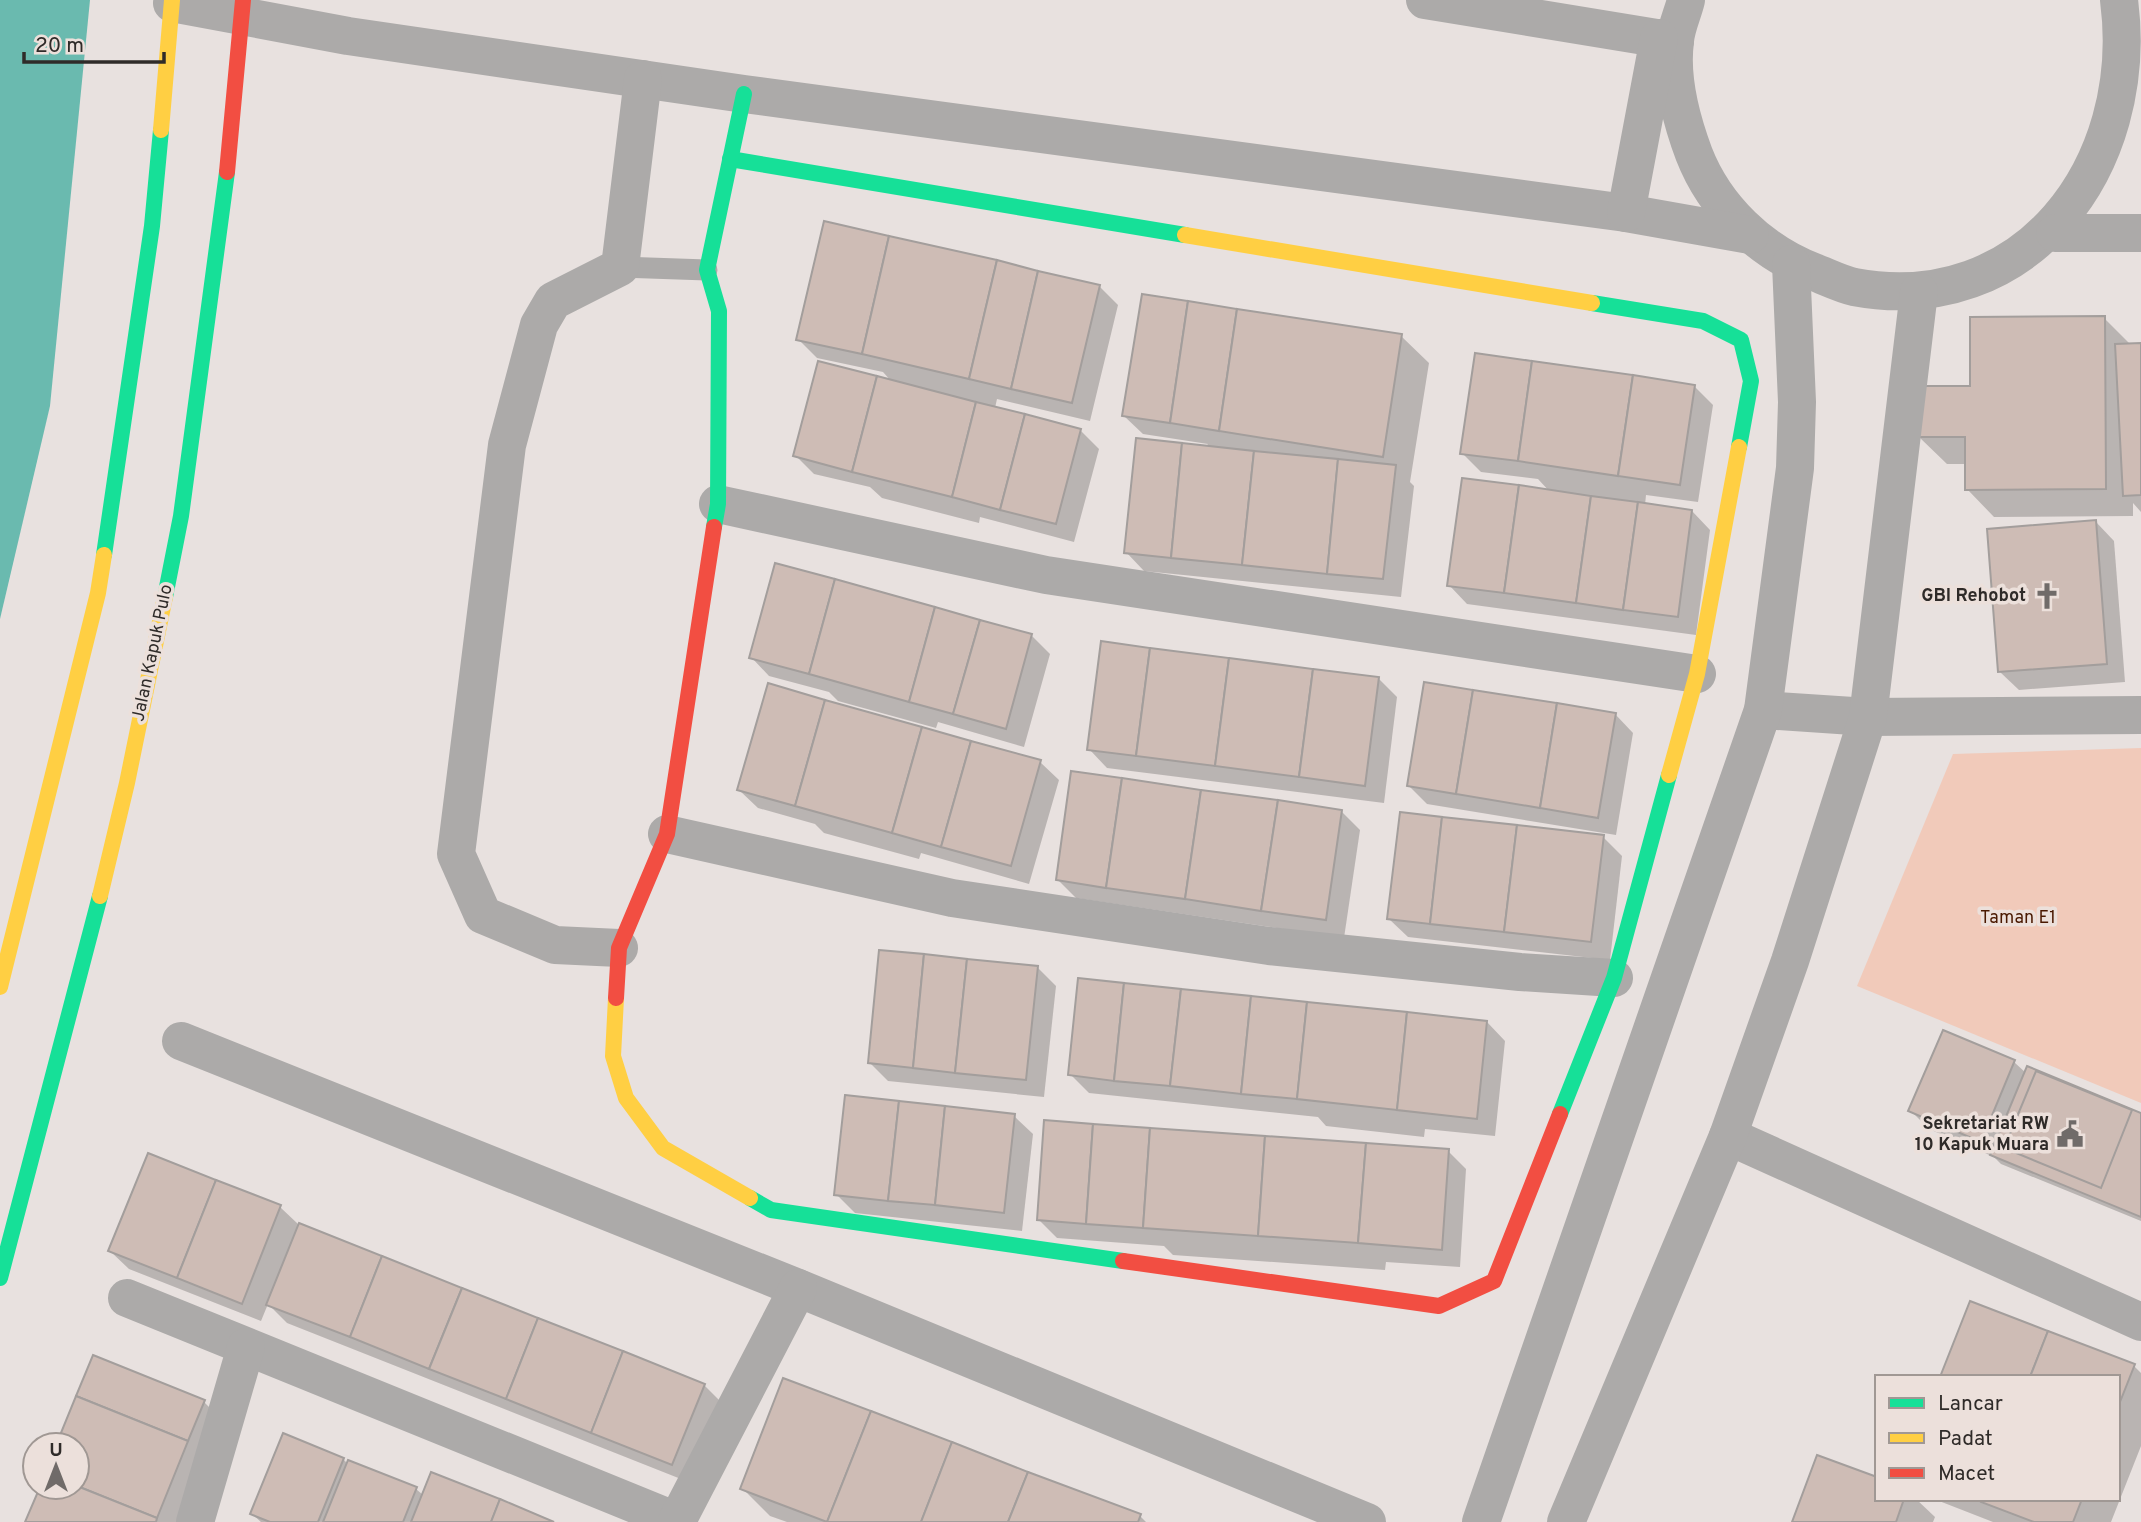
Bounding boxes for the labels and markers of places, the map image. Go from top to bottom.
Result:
church icon: GBI Rehobot [2032,581,2062,611]
place label: GBI Rehobot [1921,585,2026,608]
place label: Sekretariat RW 10 Kapuk Muara [1915,1113,2049,1157]
public building icon: Sekretariat RW 10 Kapuk Muara [2055,1119,2085,1149]

